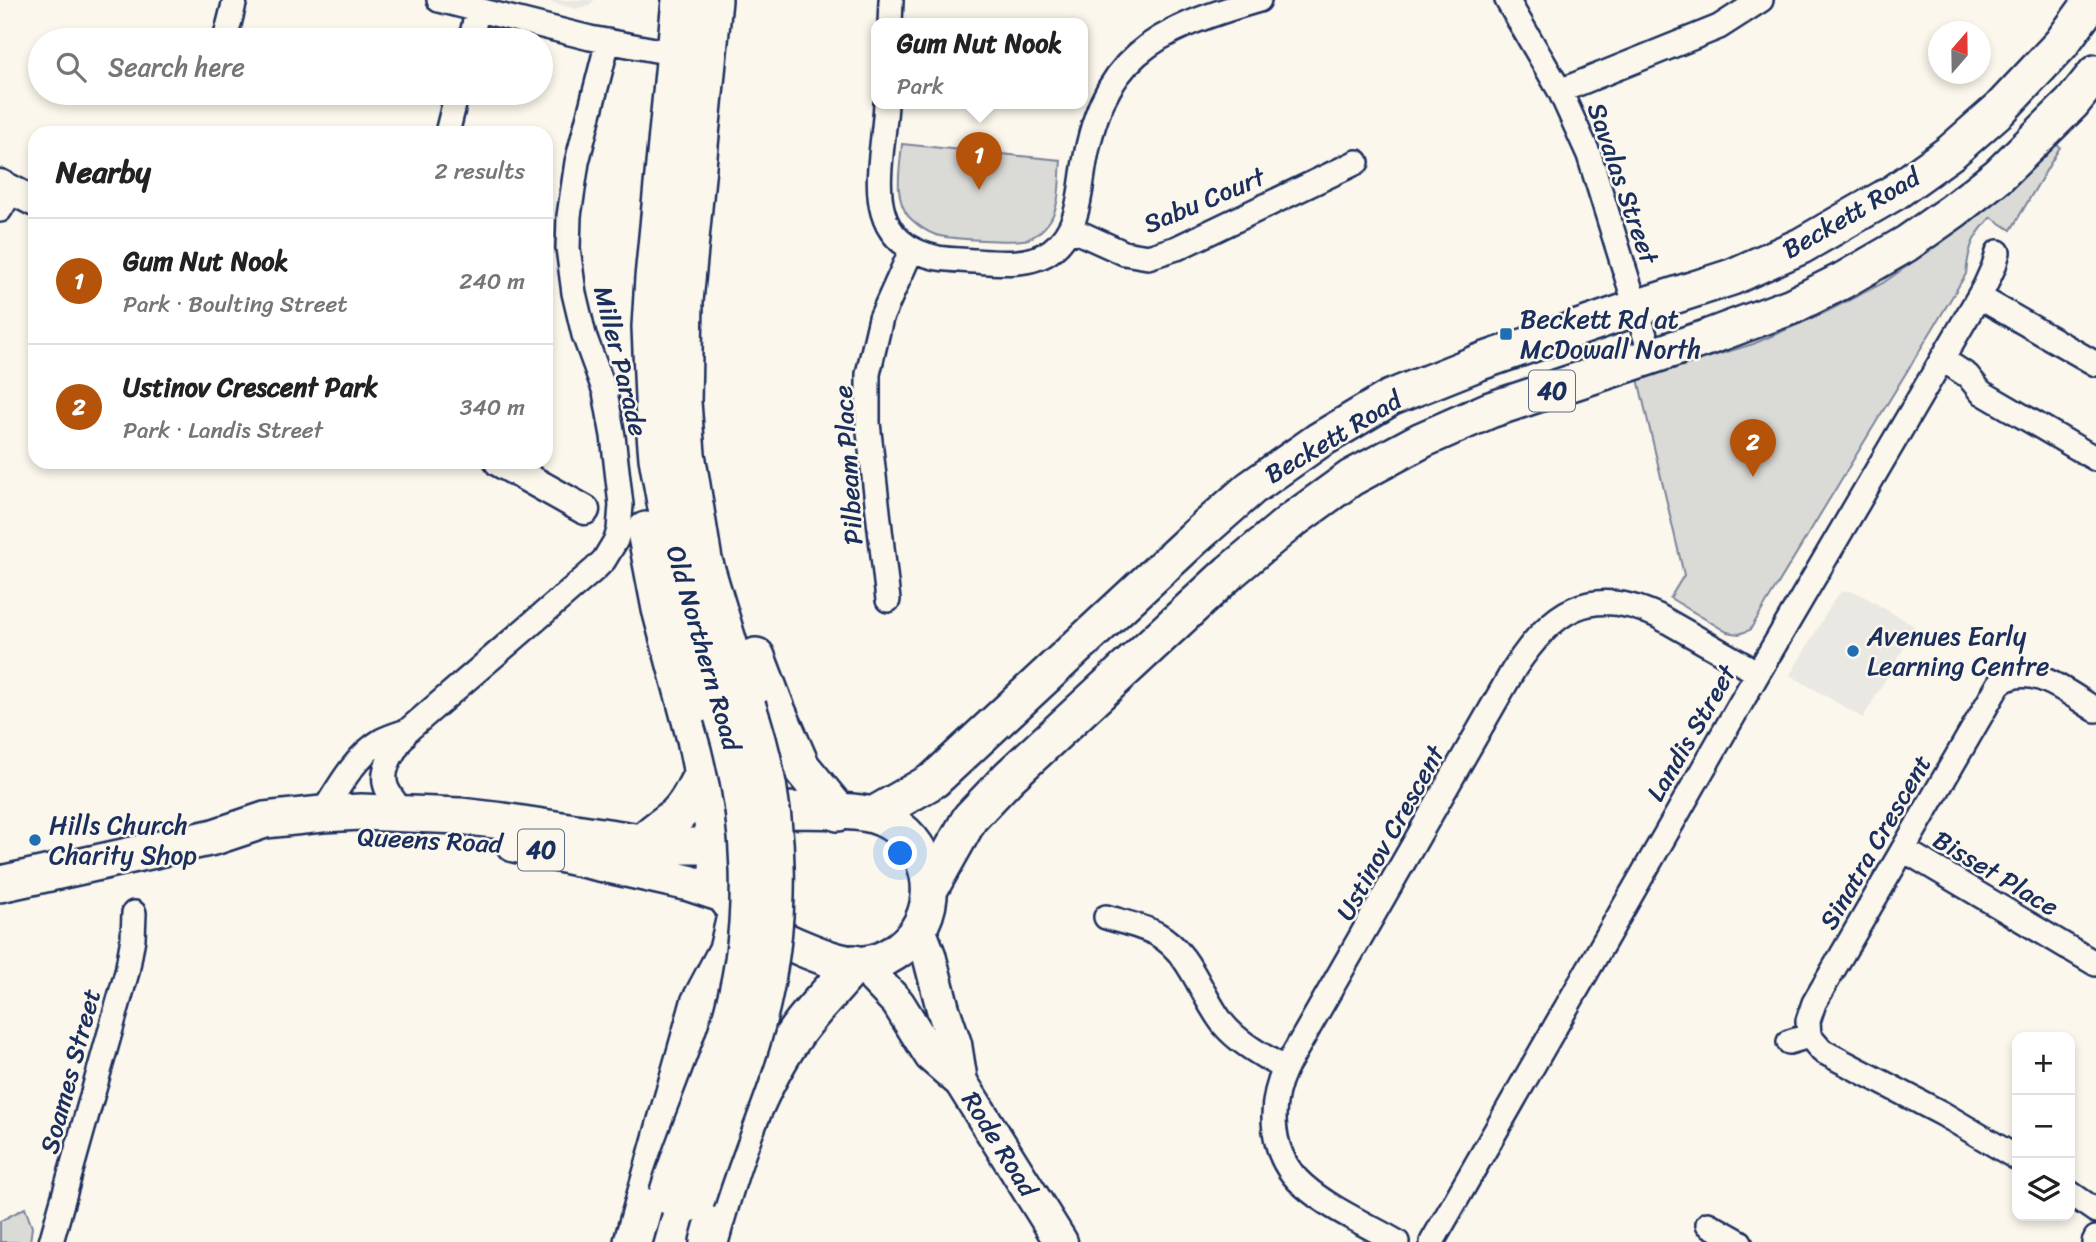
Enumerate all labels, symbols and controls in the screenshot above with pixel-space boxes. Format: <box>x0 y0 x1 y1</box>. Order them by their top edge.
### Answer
popup <box>871 18 1088 109</box>
text: Gum Nut Nook <box>897 20 1062 66</box>
north arrow <box>1928 21 1991 84</box>
search box <box>28 28 553 105</box>
text: Search here <box>108 44 245 90</box>
icon: search <box>52 48 90 86</box>
text: Park <box>897 66 944 107</box>
street label: Savalas Street <box>1574 96 1673 271</box>
pin: 1 <box>956 132 1002 190</box>
text: Nearby <box>56 145 151 199</box>
text: 2 results <box>434 151 525 192</box>
street label: Sabu Court <box>1136 153 1274 246</box>
street label: Beckett Road <box>1773 154 1931 271</box>
text: Gum Nut Nook <box>123 238 288 284</box>
text: 1 <box>74 261 84 302</box>
text: 240 m <box>459 261 525 302</box>
street label: Miller Parade <box>580 281 662 441</box>
text: Park · Boulting Street <box>123 284 347 325</box>
place label: Beckett Rd at McDowall North <box>1520 296 1701 372</box>
marker: Beckett Rd at McDowall North <box>1498 326 1514 342</box>
text: Ustinov Crescent Park <box>123 364 378 410</box>
road number: 40 <box>1529 370 1575 412</box>
street label: Beckett Road <box>1255 377 1413 496</box>
street label: Pilbeam Place <box>819 384 877 546</box>
text: 2 <box>72 387 86 428</box>
text: 340 m <box>460 387 525 428</box>
text: Park · Landis Street <box>123 410 323 451</box>
pin: 2 <box>1730 419 1776 477</box>
street label: Old Northern Road <box>653 540 756 758</box>
place label: Avenues Early Learning Centre <box>1866 613 2049 689</box>
marker: Avenues Early Learning Centre <box>1845 643 1861 659</box>
street label: Landis Street <box>1633 654 1750 810</box>
street label: Ustinov Crescent <box>1323 735 1458 929</box>
street label: Sinatra Crescent <box>1806 745 1944 939</box>
place label: Hills Church Charity Shop <box>49 802 197 878</box>
street label: Queens Road <box>356 813 506 867</box>
street label: Bisset Place <box>1924 817 2068 929</box>
road number: 40 <box>518 830 564 870</box>
marker: Hills Church Charity Shop <box>27 832 43 848</box>
your location <box>883 836 917 870</box>
street label: Soames Street <box>26 983 114 1159</box>
map controls <box>2012 1032 2075 1221</box>
button: + <box>2012 1032 2075 1095</box>
street label: Rode Road <box>949 1082 1052 1208</box>
button: − <box>2012 1095 2075 1158</box>
button: layers <box>2012 1158 2075 1221</box>

